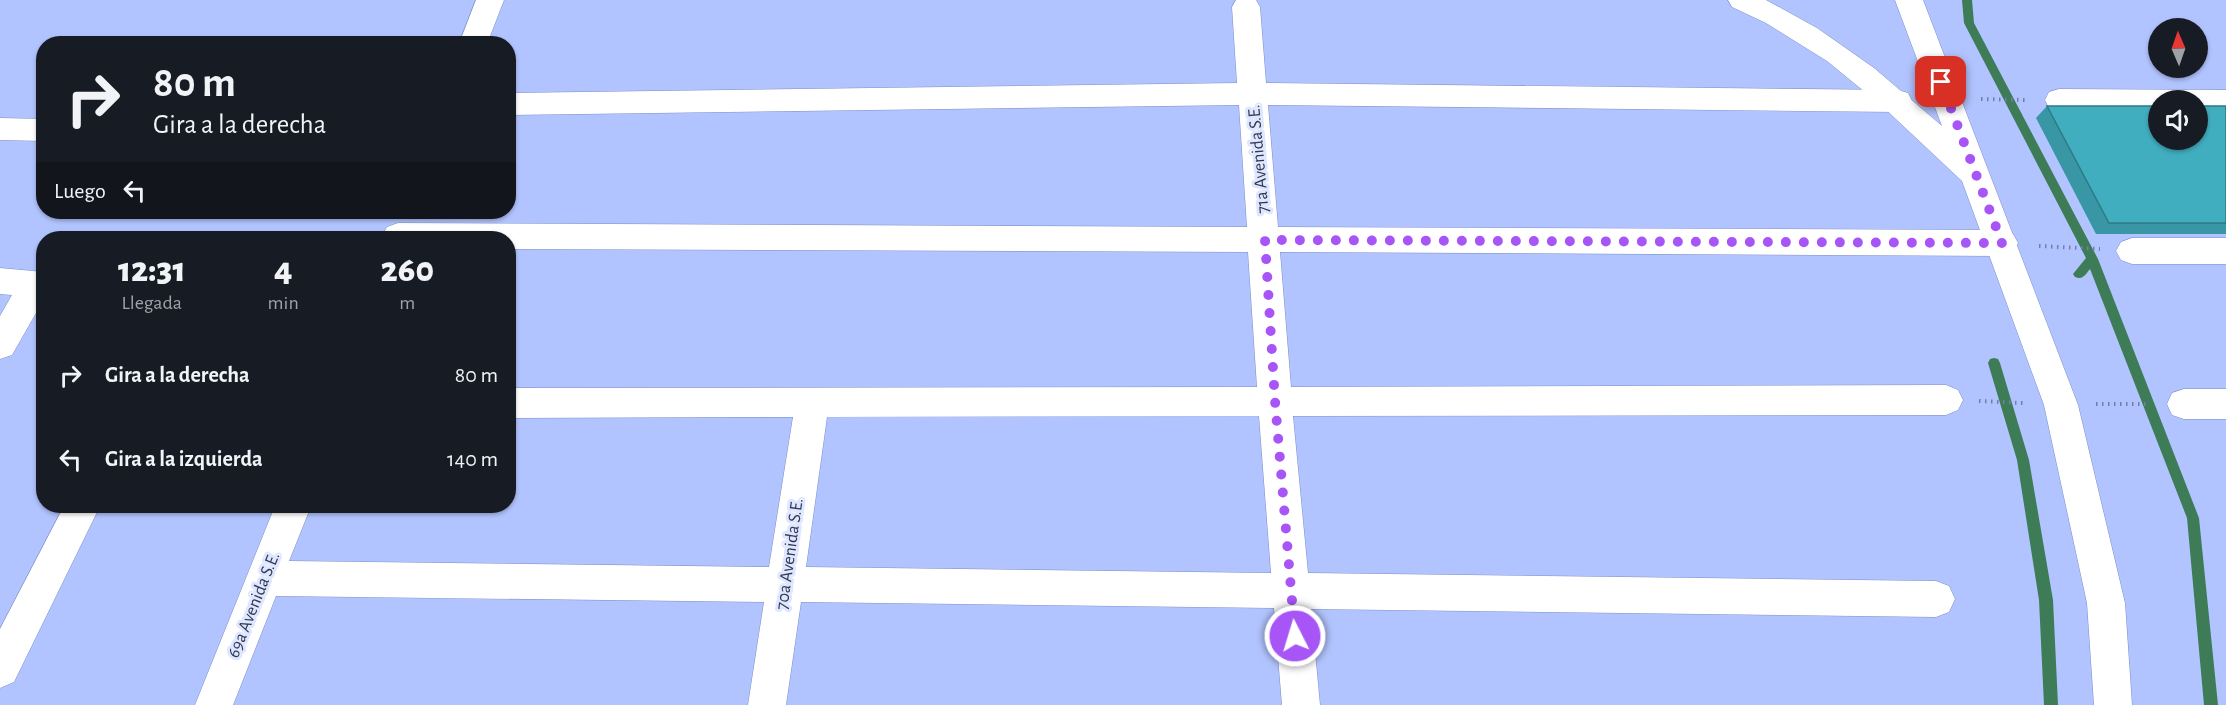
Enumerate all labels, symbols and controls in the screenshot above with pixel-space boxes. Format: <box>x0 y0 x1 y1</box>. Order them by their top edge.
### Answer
north arrow <box>2148 18 2208 78</box>
map controls <box>2148 18 2208 150</box>
pin <box>1915 56 1966 107</box>
icon: right <box>54 60 132 138</box>
text: 80 m <box>153 62 236 104</box>
icon: arrive <box>1924 65 1957 98</box>
button: sound <box>2148 90 2208 150</box>
street label: 71a Avenida S.E. <box>1245 104 1273 214</box>
text: Gira a la derecha <box>153 111 326 138</box>
icon: left <box>118 174 151 207</box>
text: Luego <box>54 180 106 202</box>
text: 12:31 <box>118 252 186 288</box>
text: 4 <box>274 252 292 288</box>
text: 260 <box>381 252 434 288</box>
text: Llegada <box>121 293 182 313</box>
text: min <box>268 293 299 313</box>
text: m <box>399 293 415 313</box>
icon: right <box>54 359 87 392</box>
text: Gira a la derecha <box>105 364 250 386</box>
text: 80 m <box>455 364 498 386</box>
icon: left <box>54 443 87 476</box>
text: Gira a la izquierda <box>105 448 263 470</box>
text: 140 m <box>447 448 498 470</box>
street label: 70a Avenida S.E. <box>773 497 807 611</box>
street label: 69a Avenida S.E. <box>225 549 283 661</box>
position arrow <box>1263 604 1327 668</box>

